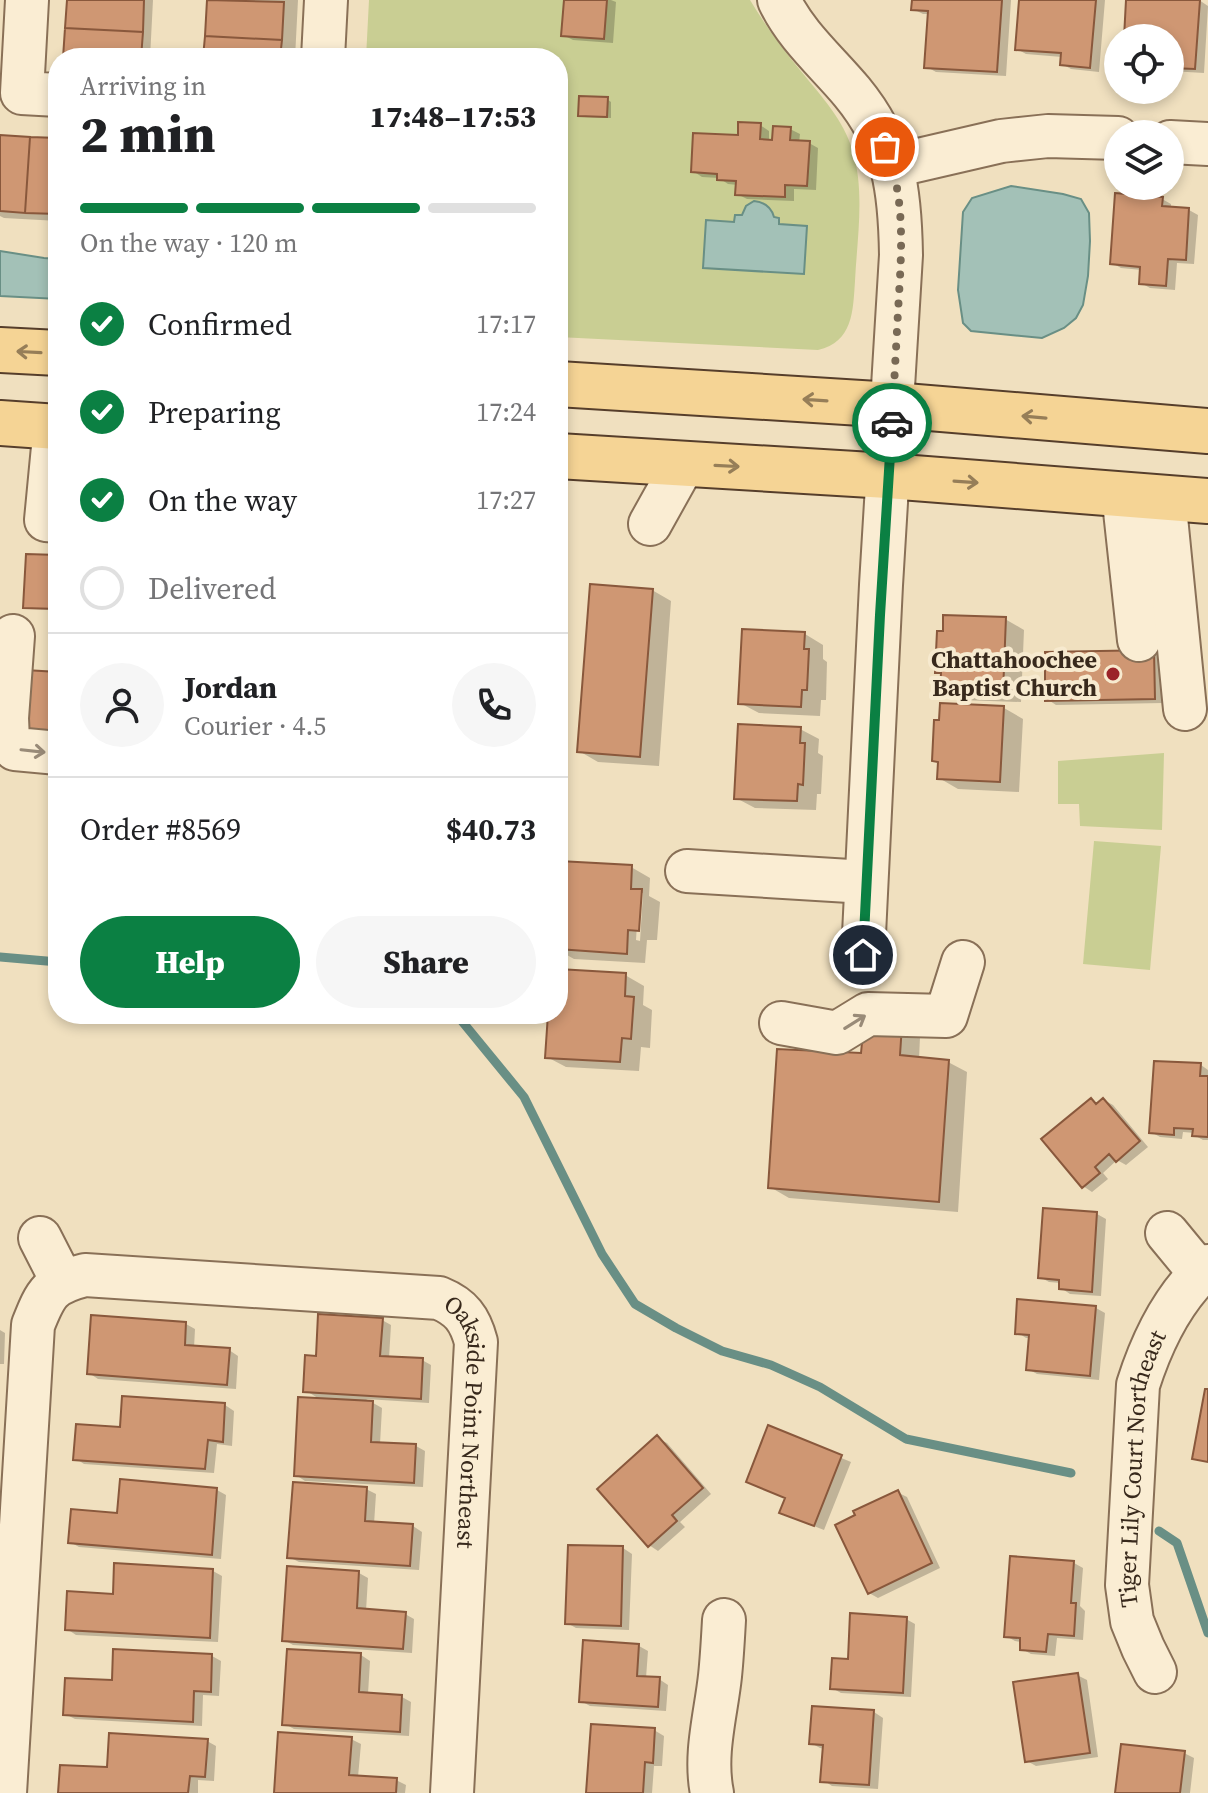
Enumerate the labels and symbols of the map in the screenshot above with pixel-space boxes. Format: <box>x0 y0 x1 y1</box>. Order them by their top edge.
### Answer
pin <box>851 113 919 181</box>
one-way arrow <box>16 344 43 359</box>
courier <box>852 383 932 463</box>
one-way arrow <box>802 392 829 407</box>
one-way arrow <box>1021 409 1048 424</box>
one-way arrow <box>713 459 740 474</box>
one-way arrow <box>952 475 979 490</box>
place label: Chattahoochee Baptist Church <box>931 643 1097 704</box>
marker: Chattahoochee Baptist Church <box>1104 665 1122 683</box>
one-way arrow <box>19 744 46 759</box>
pin <box>829 921 897 989</box>
one-way arrow <box>843 1013 866 1029</box>
street label: Oakside Point Northeast <box>438 1287 493 1550</box>
street label: Tiger Lily Court Northeast <box>1110 1324 1174 1610</box>

